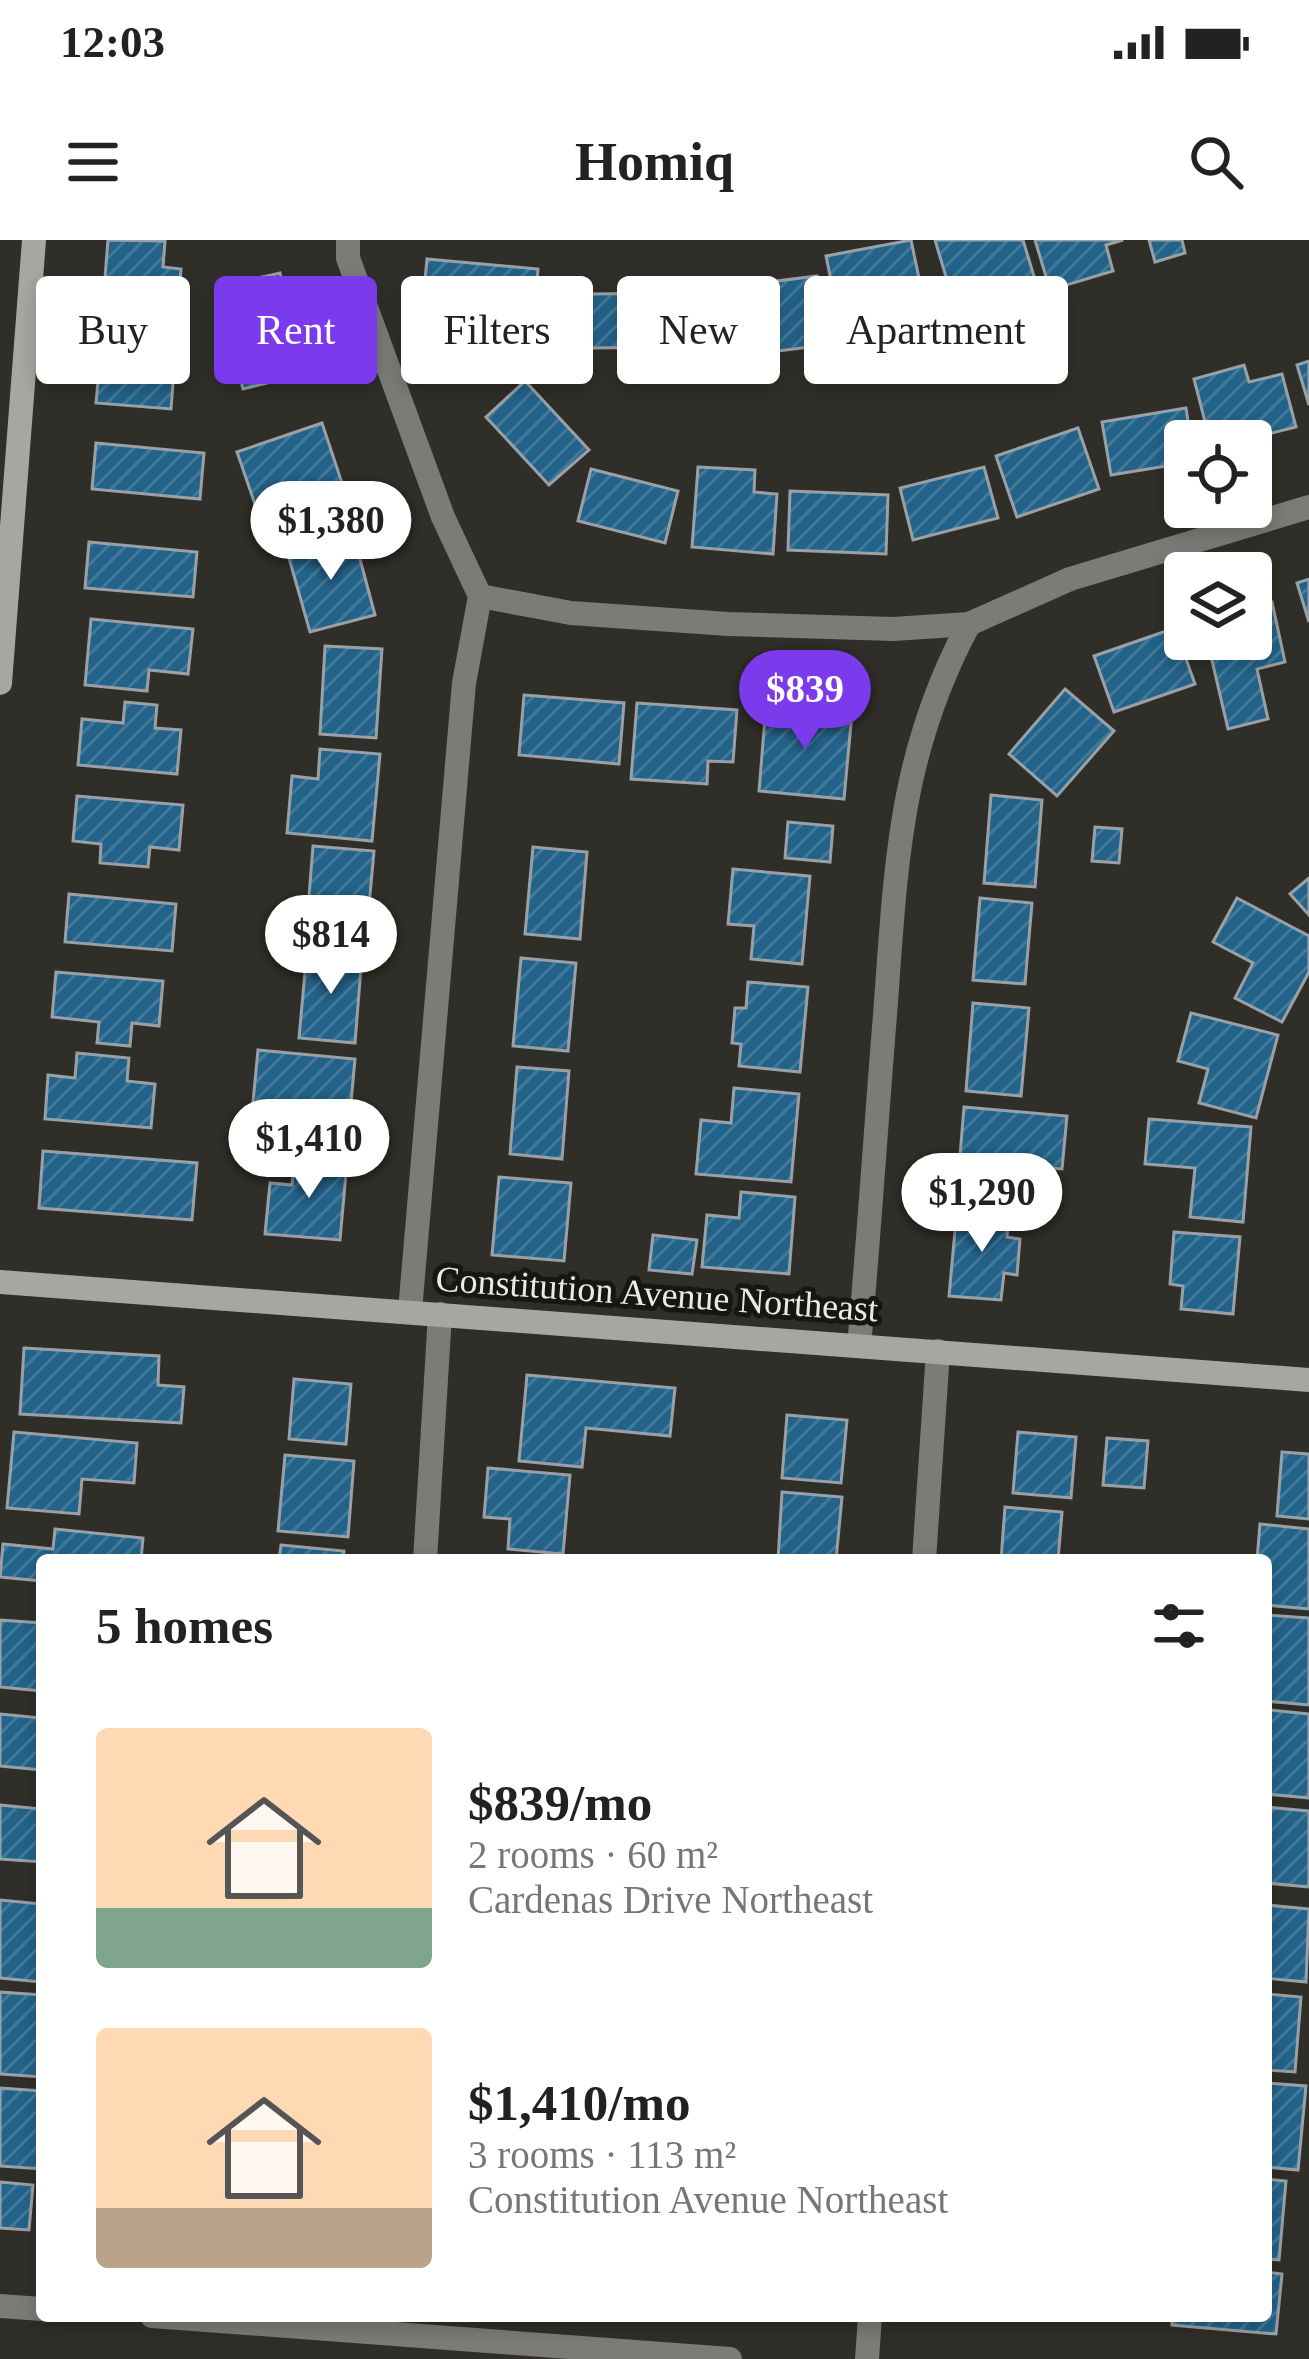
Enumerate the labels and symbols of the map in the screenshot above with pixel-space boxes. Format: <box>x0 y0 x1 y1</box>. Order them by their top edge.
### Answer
pin: $1,380 <box>233 481 429 583</box>
pin: $839 <box>734 650 876 752</box>
pin: $814 <box>260 895 402 997</box>
pin: $1,410 <box>211 1099 407 1201</box>
pin: $1,290 <box>884 1153 1080 1255</box>
street label: Constitution Avenue Northeast <box>434 1259 880 1329</box>

